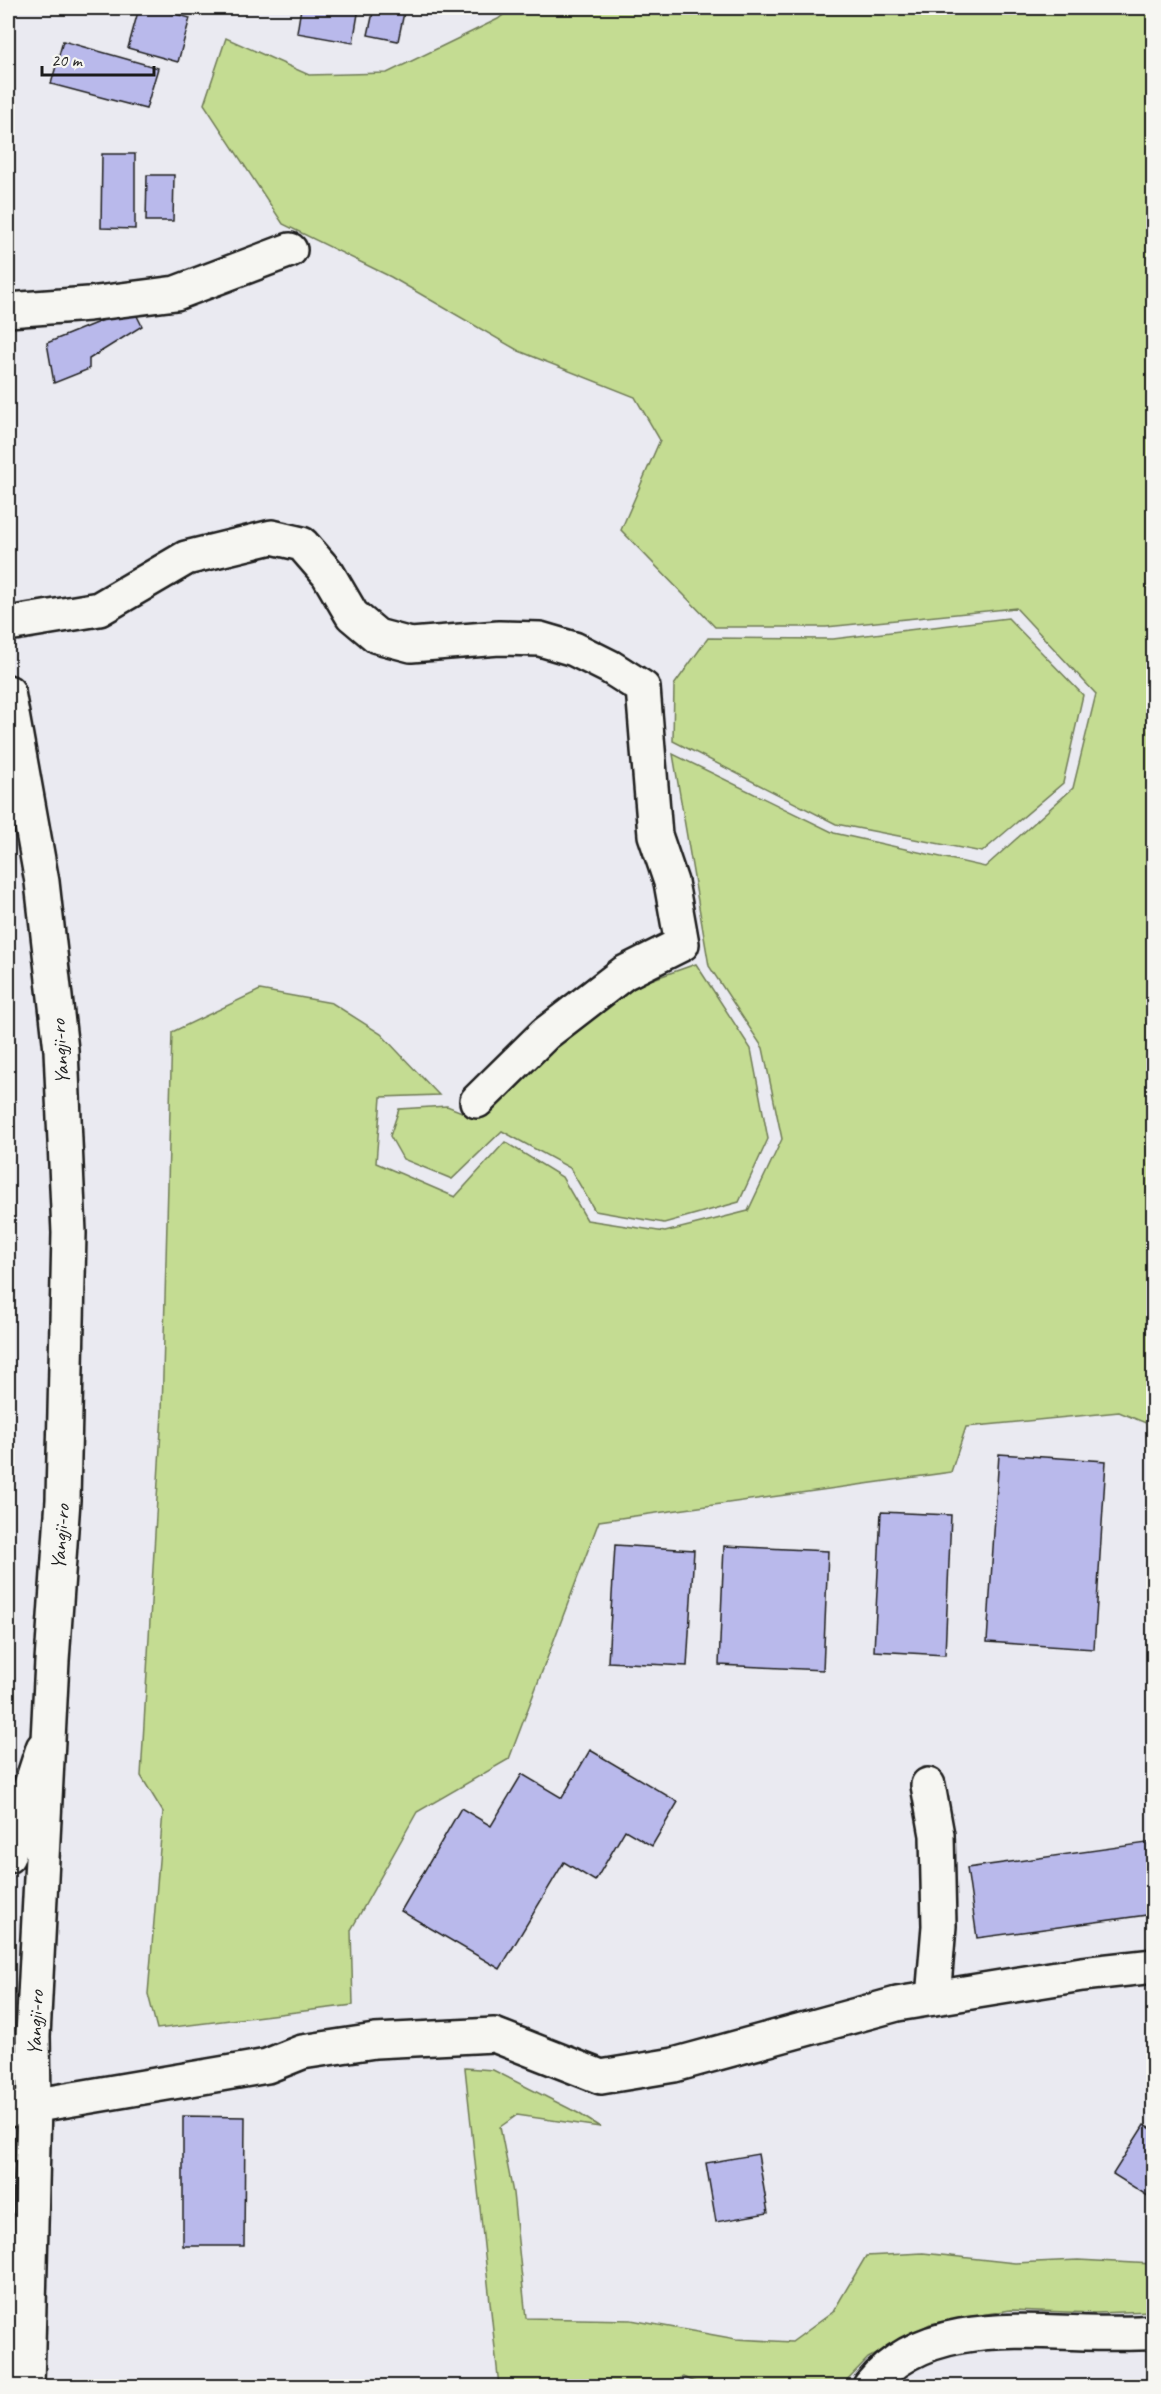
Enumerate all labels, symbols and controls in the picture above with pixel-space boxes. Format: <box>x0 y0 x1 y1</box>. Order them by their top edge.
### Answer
scale bar <box>42 39 154 77</box>
text: 20 m <box>51 49 84 71</box>
street label: Yangji-ro <box>45 1017 75 1085</box>
street label: Yangji-ro <box>45 1502 75 1570</box>
street label: Yangji-ro <box>21 1988 49 2056</box>

